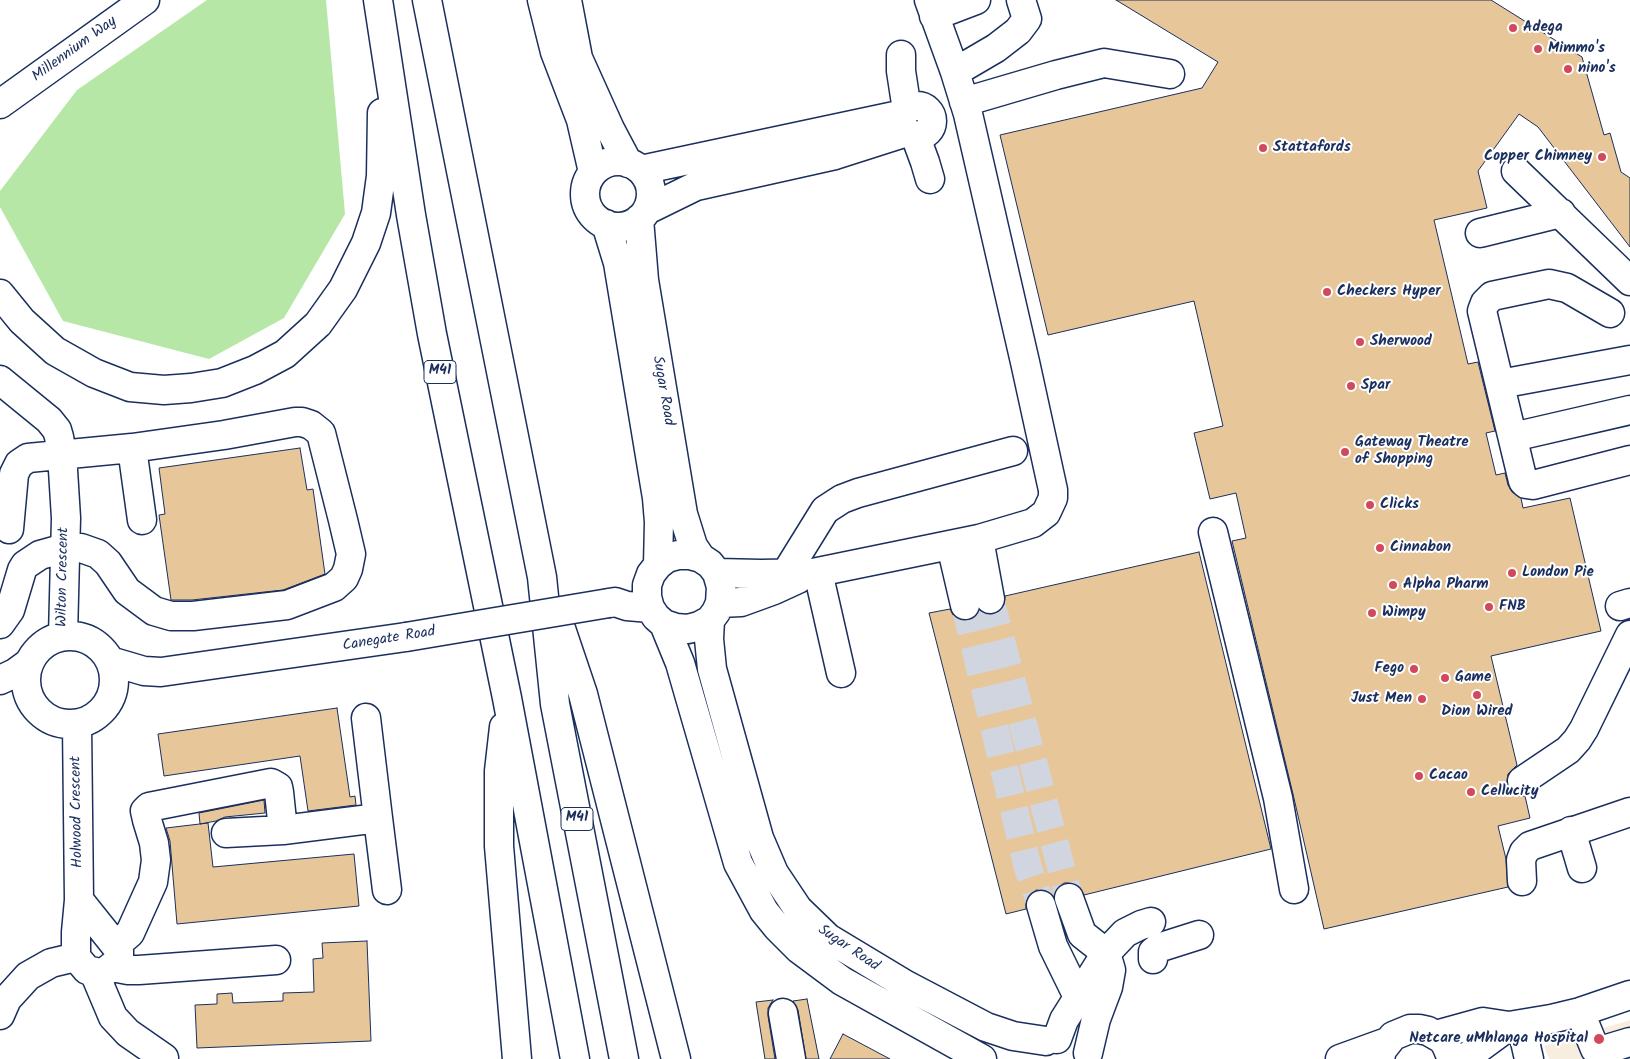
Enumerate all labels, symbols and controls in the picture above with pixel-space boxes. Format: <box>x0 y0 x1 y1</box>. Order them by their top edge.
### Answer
street label: Millennium Way <box>29 13 121 87</box>
place label: Adega <box>1523 19 1563 37</box>
marker: Adega <box>1507 22 1519 34</box>
place label: Mimmo's <box>1548 40 1605 58</box>
marker: Mimmo's <box>1532 43 1544 55</box>
place label: nino's <box>1578 60 1616 78</box>
marker: nino's <box>1562 63 1574 75</box>
place label: Stattafords <box>1273 139 1351 157</box>
marker: Stattafords <box>1257 142 1269 154</box>
place label: Copper Chimney <box>1484 148 1592 166</box>
marker: Copper Chimney <box>1596 151 1608 163</box>
place label: Checkers Hyper <box>1337 283 1441 301</box>
marker: Checkers Hyper <box>1321 286 1333 298</box>
place label: Sherwood <box>1370 333 1432 351</box>
marker: Sherwood <box>1354 336 1366 348</box>
street label: Sugar Road <box>647 355 677 427</box>
road number: M41 <box>424 361 456 384</box>
place label: Spar <box>1361 377 1390 395</box>
marker: Spar <box>1345 380 1357 392</box>
place label: Gateway Theatre of Shopping <box>1355 434 1469 469</box>
marker: Gateway Theatre of Shopping <box>1339 446 1351 458</box>
place label: Clicks <box>1380 496 1419 514</box>
marker: Clicks <box>1364 499 1376 511</box>
street label: Wilton Crescent <box>54 527 74 627</box>
place label: Cinnabon <box>1390 539 1451 557</box>
marker: Cinnabon <box>1374 542 1386 554</box>
place label: London Pie <box>1522 564 1594 582</box>
marker: London Pie <box>1506 567 1518 579</box>
place label: Alpha Pharm <box>1403 576 1488 594</box>
marker: Alpha Pharm <box>1387 579 1399 591</box>
place label: FNB <box>1499 598 1526 616</box>
marker: FNB <box>1483 601 1495 613</box>
place label: Wimpy <box>1382 604 1426 622</box>
marker: Wimpy <box>1366 607 1378 619</box>
street label: Canegate Road <box>341 624 437 656</box>
place label: Fego <box>1374 660 1404 678</box>
marker: Fego <box>1408 663 1420 675</box>
place label: Game <box>1455 669 1491 687</box>
marker: Game <box>1439 672 1451 684</box>
marker: Dion Wired <box>1471 689 1483 701</box>
place label: Just Men <box>1351 690 1412 708</box>
marker: Just Men <box>1416 693 1428 705</box>
place label: Dion Wired <box>1441 703 1513 721</box>
street label: Holwood Crescent <box>68 756 88 868</box>
place label: Cacao <box>1429 767 1468 785</box>
marker: Cacao <box>1413 770 1425 782</box>
place label: Cellucity <box>1481 783 1539 801</box>
marker: Cellucity <box>1465 786 1477 798</box>
road number: M41 <box>561 808 593 831</box>
street label: Sugar Road <box>814 922 882 976</box>
place label: Netcare uMhlanga Hospital <box>1409 1030 1588 1048</box>
marker: Netcare uMhlanga Hospital <box>1592 1032 1606 1046</box>

